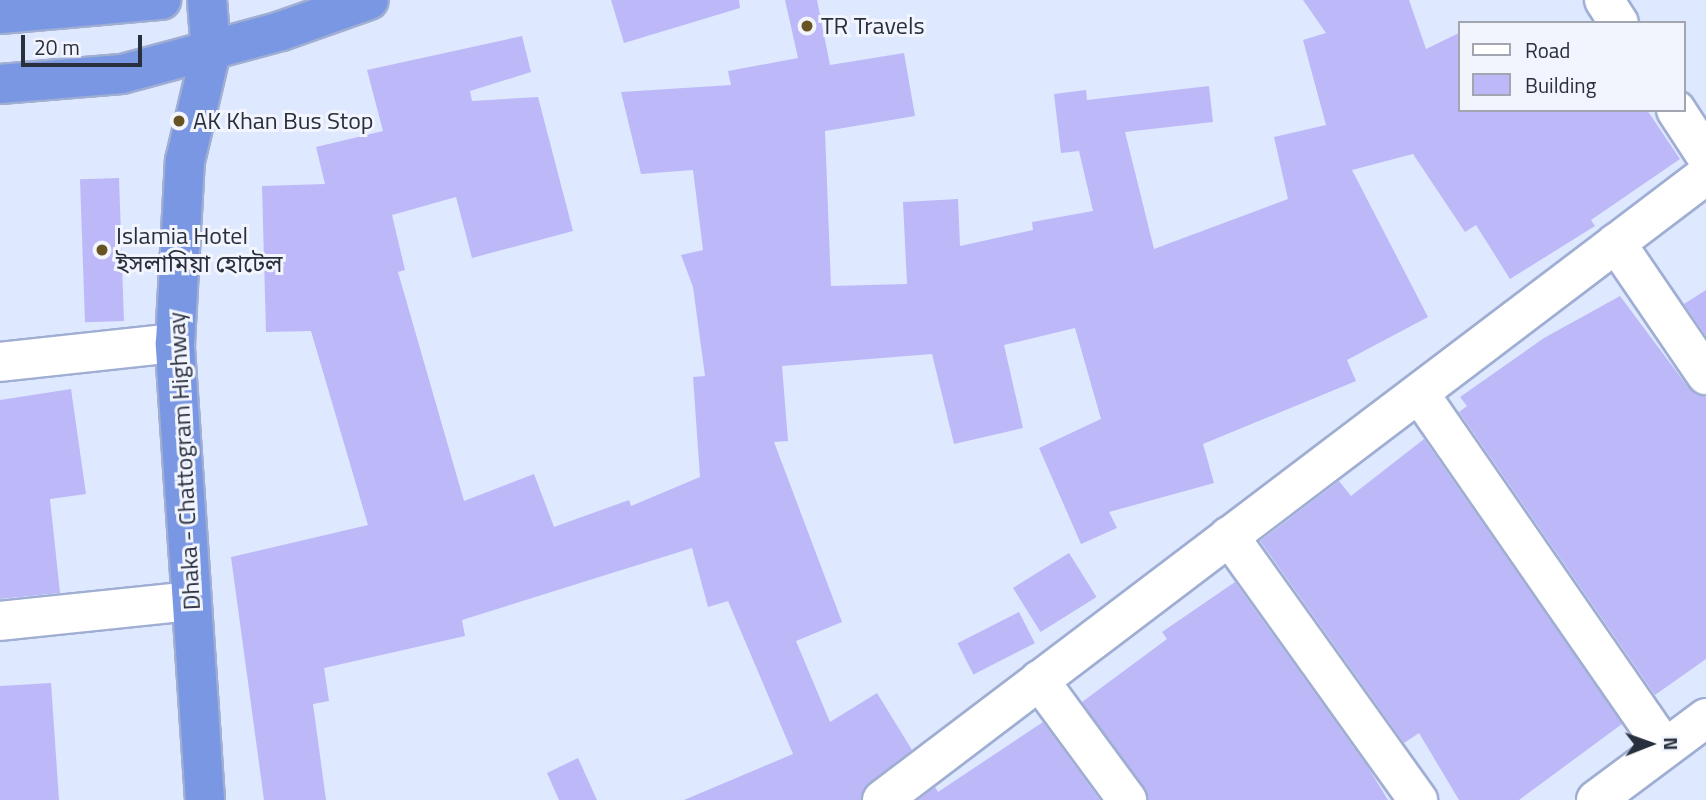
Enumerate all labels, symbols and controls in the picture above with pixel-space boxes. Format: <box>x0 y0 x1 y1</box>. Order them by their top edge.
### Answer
place label: TR Travels <box>821 12 925 40</box>
marker: TR Travels <box>799 18 815 34</box>
scale bar <box>24 21 145 65</box>
legend <box>1458 21 1685 112</box>
text: 20 m <box>34 31 80 63</box>
text: Road <box>1525 34 1570 66</box>
text: Building <box>1525 69 1596 101</box>
place label: AK Khan Bus Stop <box>193 107 373 135</box>
marker: AK Khan Bus Stop <box>171 113 187 129</box>
place label: Islamia Hotel ইসলামিয়া হোটেল <box>116 222 283 278</box>
marker: Islamia Hotel ইসলামিয়া হোটেল <box>94 242 110 258</box>
street label: Dhaka - Chattogram Highway <box>162 311 206 611</box>
north arrow <box>1615 709 1685 779</box>
text: N <box>1657 737 1686 750</box>

